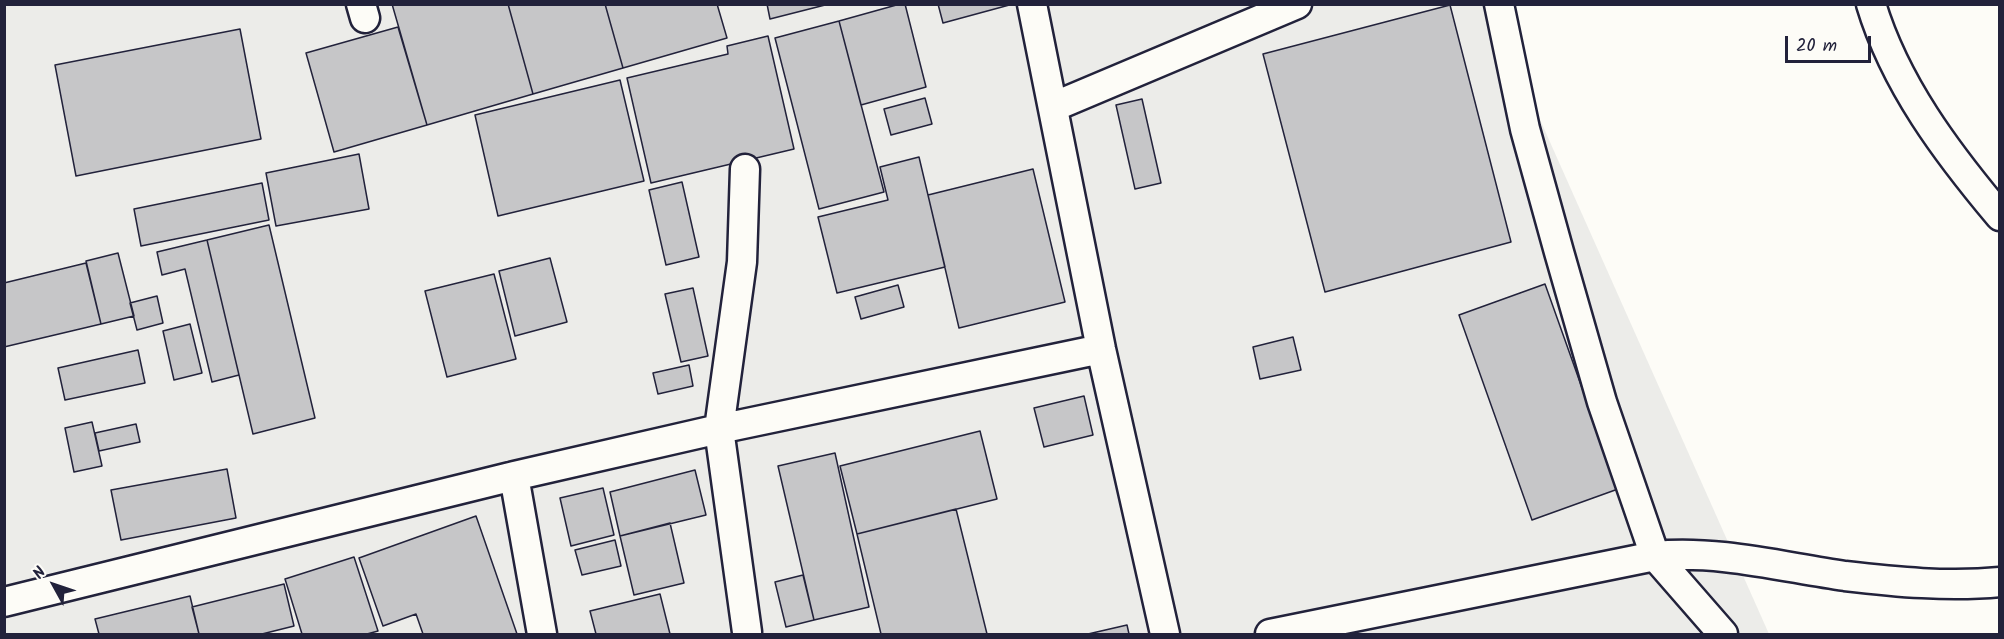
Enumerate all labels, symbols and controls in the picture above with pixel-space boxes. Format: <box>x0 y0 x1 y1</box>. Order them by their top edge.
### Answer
scale bar <box>1788 24 1874 62</box>
text: 20 m <box>1796 32 1837 61</box>
north arrow <box>24 555 84 615</box>
text: N <box>27 561 53 585</box>

